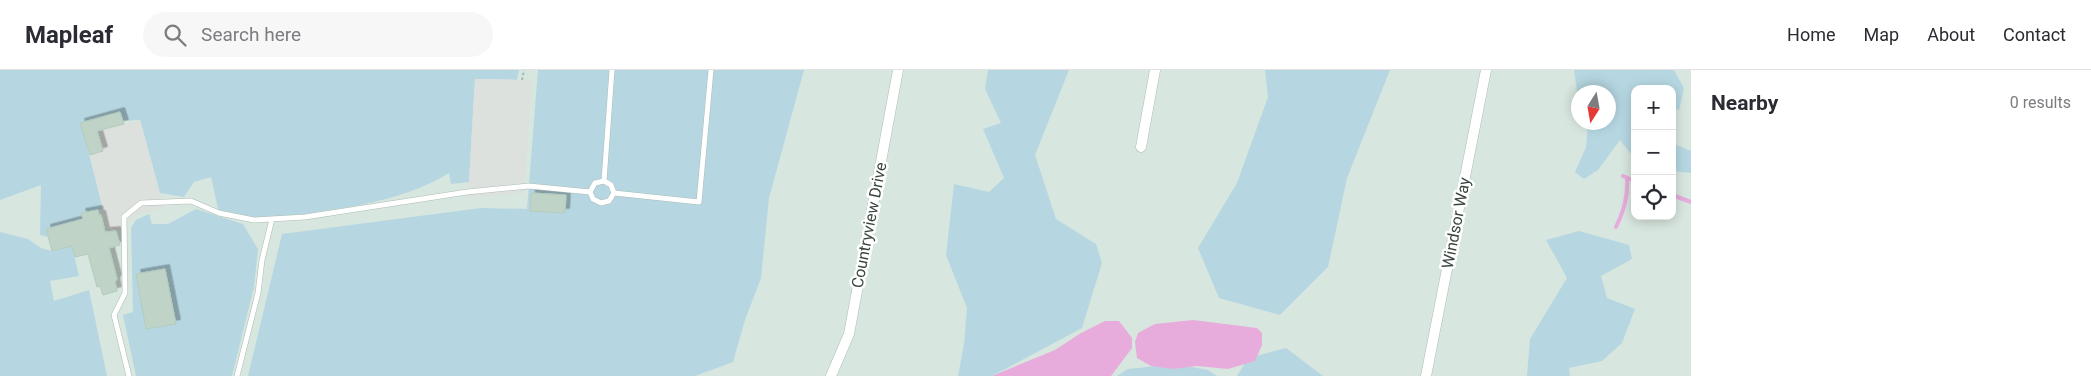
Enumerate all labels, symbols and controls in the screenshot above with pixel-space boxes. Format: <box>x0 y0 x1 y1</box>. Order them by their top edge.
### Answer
search box <box>143 12 493 57</box>
text: Mapleaf <box>25 21 113 49</box>
icon: search <box>161 21 189 49</box>
text: Search here <box>201 23 301 46</box>
text: Home <box>1787 24 1836 45</box>
text: Map <box>1864 24 1899 45</box>
text: About <box>1927 24 1975 45</box>
text: Contact <box>2003 24 2066 45</box>
north arrow <box>1571 85 1616 130</box>
map controls <box>1631 85 1676 220</box>
button: + <box>1631 85 1676 130</box>
text: Nearby <box>1711 91 1778 115</box>
text: 0 results <box>2010 93 2071 112</box>
button: − <box>1631 130 1676 175</box>
street label: Countryview Drive <box>847 161 891 289</box>
street label: Windsor Way <box>1438 175 1474 270</box>
button: locate <box>1631 175 1676 220</box>

